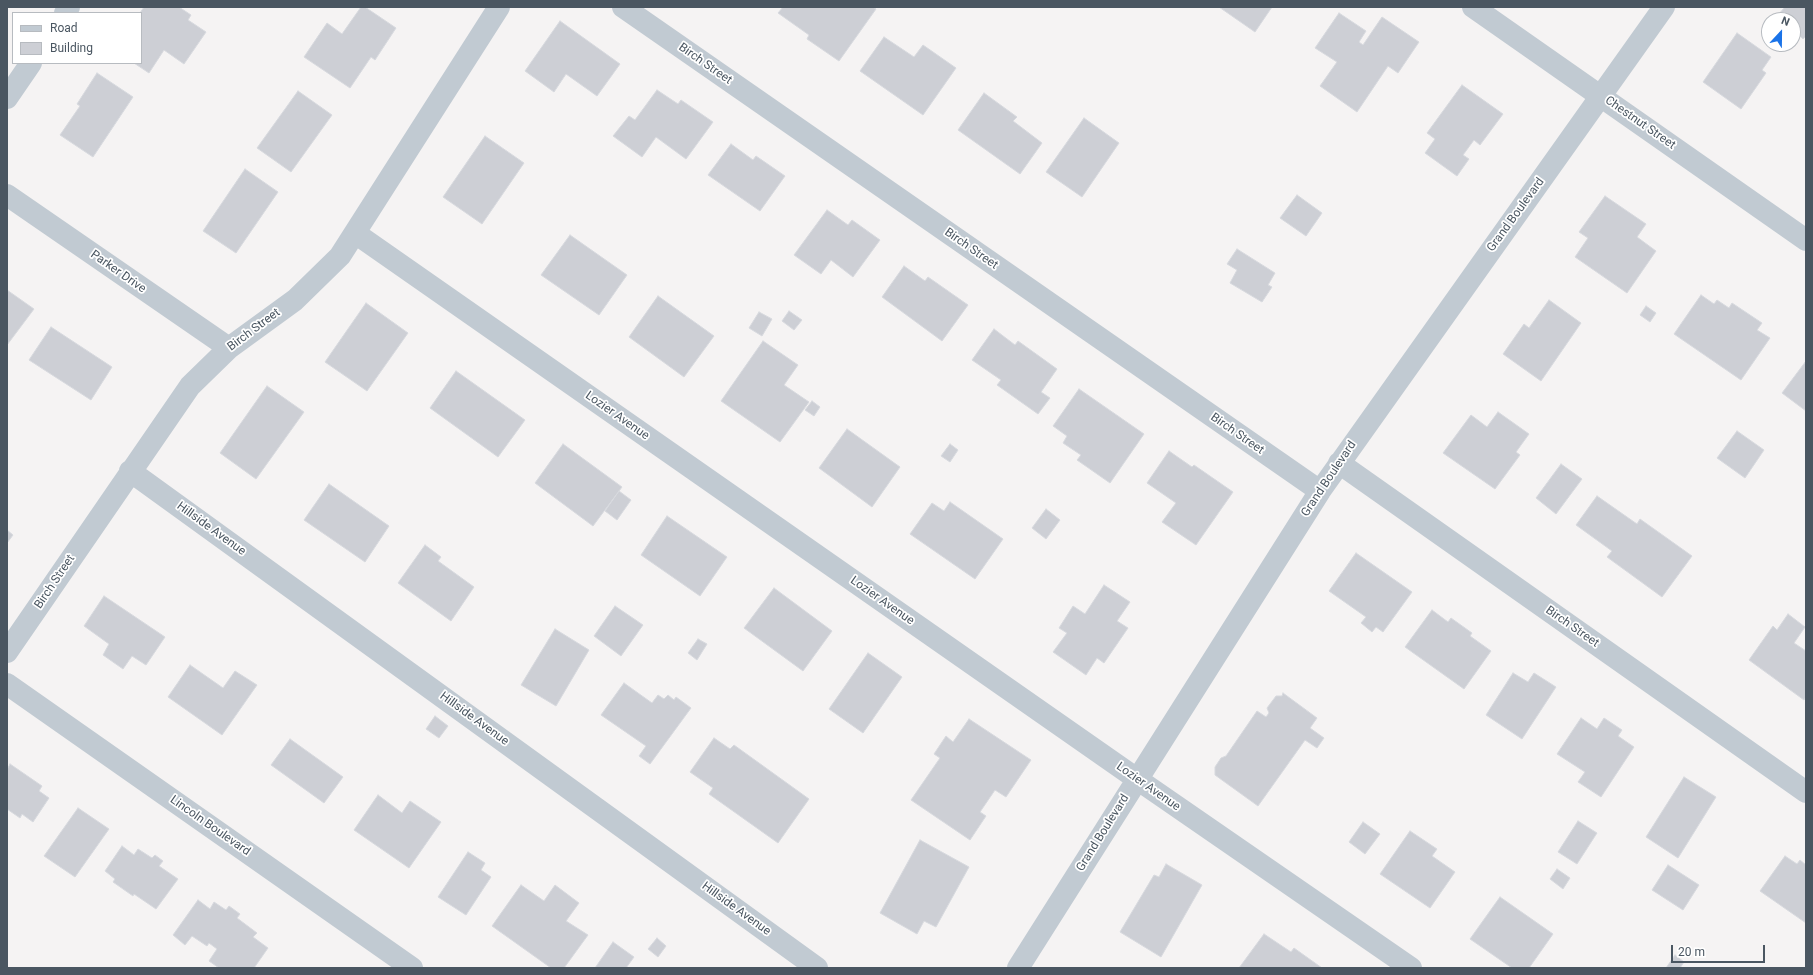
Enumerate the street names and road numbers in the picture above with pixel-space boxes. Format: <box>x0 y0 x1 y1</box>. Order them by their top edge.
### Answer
street label: Birch Street <box>676 40 734 88</box>
street label: Chestnut Street <box>1602 93 1678 153</box>
street label: Grand Boulevard <box>1484 175 1548 255</box>
street label: Birch Street <box>942 225 1000 273</box>
street label: Parker Drive <box>87 248 149 296</box>
street label: Birch Street <box>225 306 283 354</box>
street label: Lozier Avenue <box>582 389 652 443</box>
street label: Birch Street <box>1208 410 1266 458</box>
street label: Grand Boulevard <box>1298 438 1360 520</box>
street label: Hillside Avenue <box>174 499 248 559</box>
street label: Birch Street <box>32 552 78 612</box>
street label: Lozier Avenue <box>847 574 917 628</box>
street label: Birch Street <box>1543 603 1601 651</box>
street label: Hillside Avenue <box>437 689 511 749</box>
street label: Lozier Avenue <box>1113 760 1183 814</box>
street label: Grand Boulevard <box>1074 792 1132 874</box>
street label: Lincoln Boulevard <box>167 793 253 859</box>
street label: Hillside Avenue <box>699 879 773 939</box>

